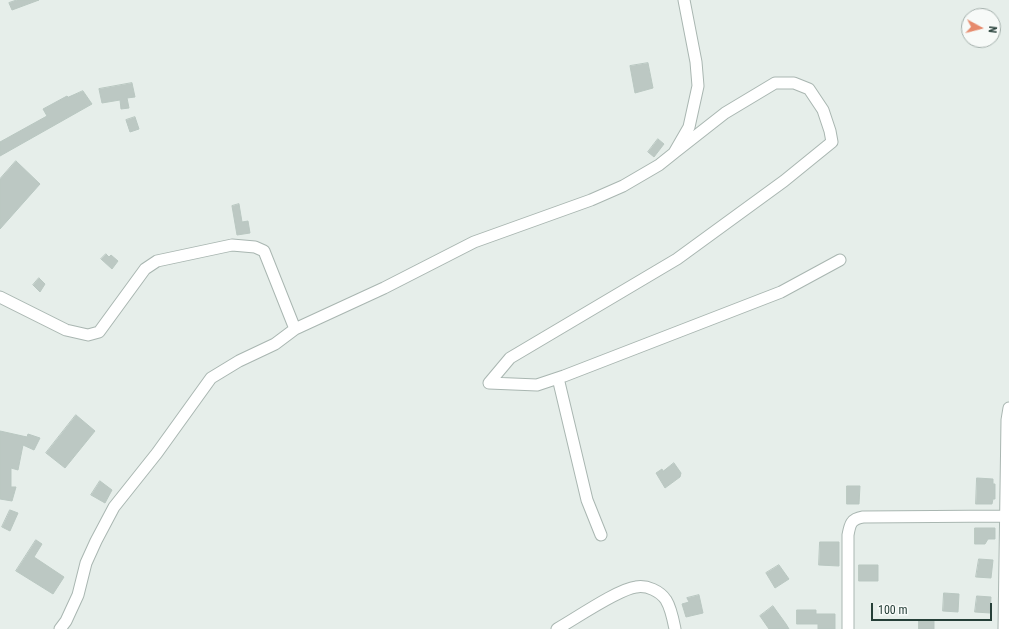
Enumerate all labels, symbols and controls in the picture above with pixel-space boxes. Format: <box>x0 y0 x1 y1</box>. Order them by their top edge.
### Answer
north arrow <box>961 8 1001 48</box>
text: N <box>986 25 999 34</box>
scale bar <box>873 595 994 621</box>
text: 100 m <box>878 603 908 617</box>

